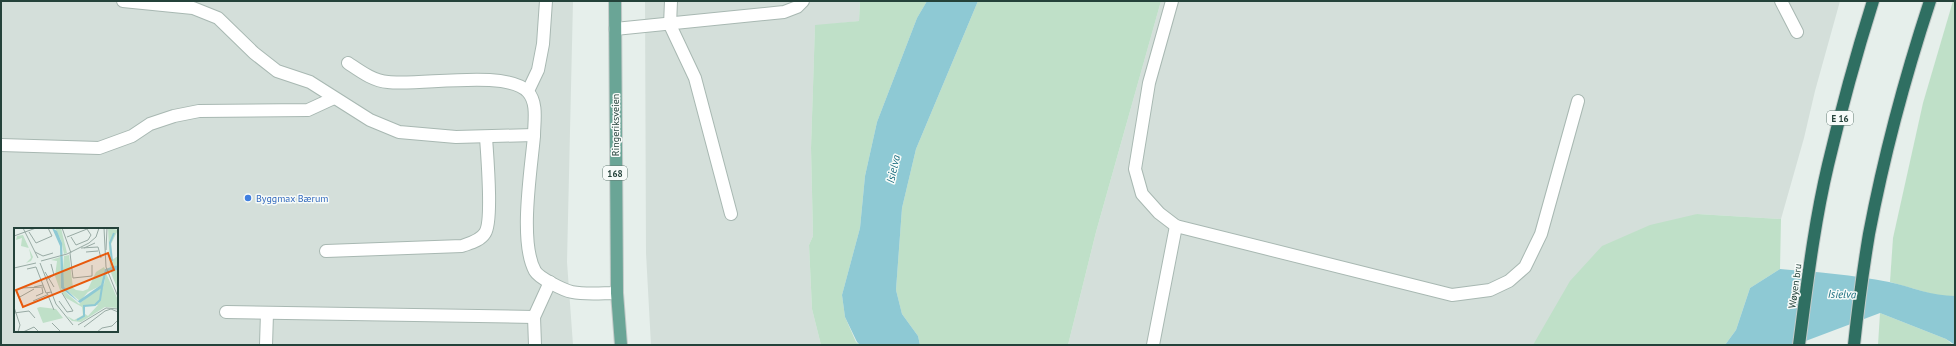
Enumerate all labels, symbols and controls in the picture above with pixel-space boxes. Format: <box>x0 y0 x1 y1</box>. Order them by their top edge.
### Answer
street label: Ringeriksveien <box>609 94 622 156</box>
road number: E 16 <box>1827 111 1853 125</box>
water label: Isielva <box>883 153 903 184</box>
road number: 168 <box>603 166 627 180</box>
place label: Byggmax Bærum <box>256 192 328 205</box>
marker: Byggmax Bærum <box>243 193 253 203</box>
inset map <box>14 228 118 332</box>
street label: Wøyen bru <box>1785 263 1805 309</box>
water label: Isielva <box>1828 287 1857 301</box>

